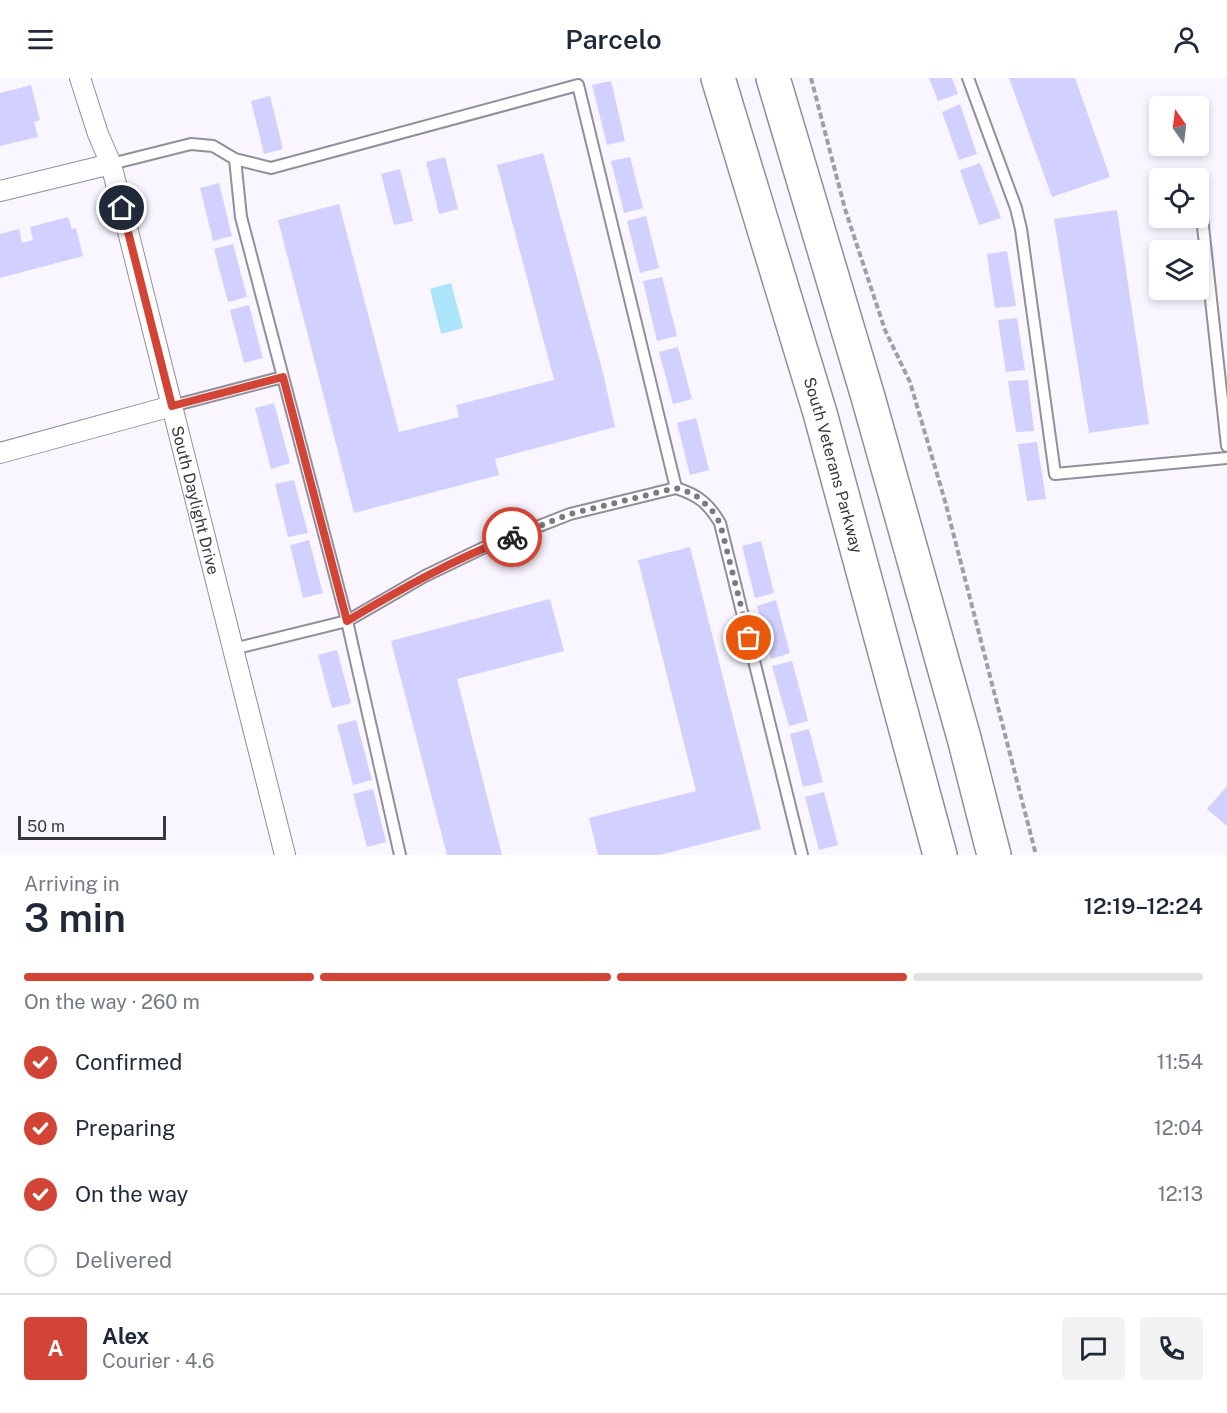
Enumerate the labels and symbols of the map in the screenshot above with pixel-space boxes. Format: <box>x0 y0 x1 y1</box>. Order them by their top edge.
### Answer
north arrow <box>1149 96 1209 156</box>
pin <box>96 182 147 233</box>
street label: South Veterans Parkway <box>800 375 867 556</box>
street label: South Daylight Drive <box>167 424 223 576</box>
courier <box>482 507 542 567</box>
pin <box>723 612 774 663</box>
scale bar <box>18 813 166 840</box>

